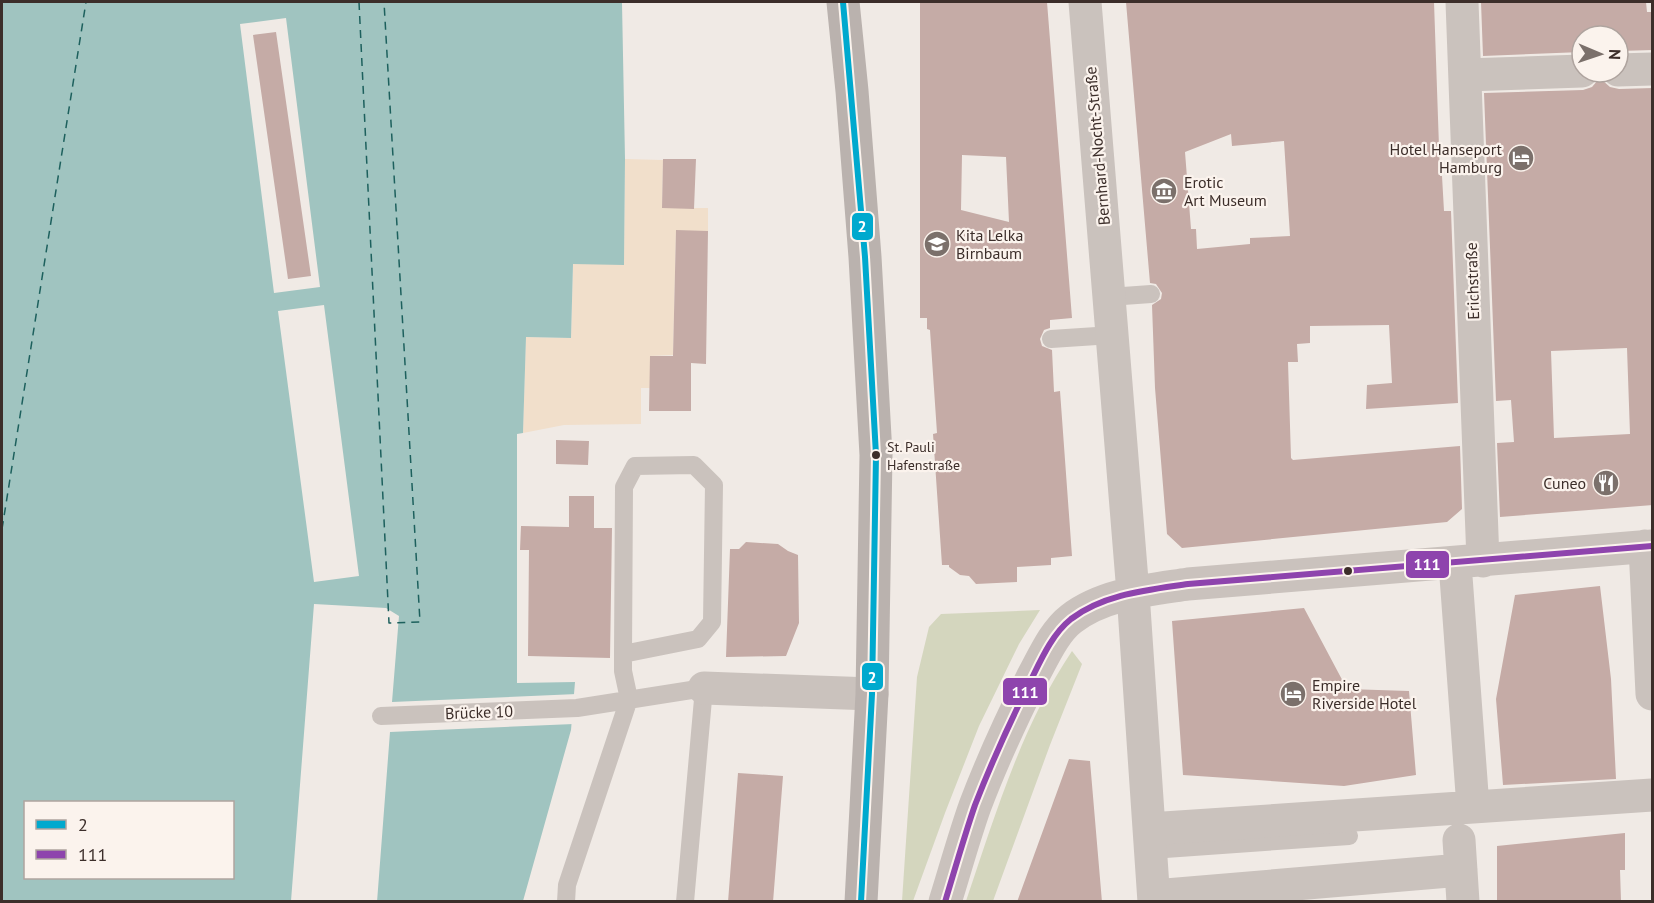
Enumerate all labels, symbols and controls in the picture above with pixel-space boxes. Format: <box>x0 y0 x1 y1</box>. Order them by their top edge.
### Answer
north arrow <box>1570 24 1630 84</box>
text: N <box>1605 49 1625 60</box>
street label: Bernhard-Nocht-Straße <box>1080 66 1114 226</box>
place label: Hotel Hanseport Hamburg <box>1389 139 1503 177</box>
hotel icon: Hotel Hanseport Hamburg <box>1506 143 1536 173</box>
place label: Erotic Art Museum <box>1184 172 1267 210</box>
museum icon: Erotic Art Museum <box>1149 176 1179 206</box>
line badge: 2 <box>851 212 874 241</box>
text: 2 <box>857 216 867 236</box>
place label: Kita Lelka Birnbaum <box>956 225 1023 263</box>
school or university icon: Kita Lelka Birnbaum <box>922 229 952 259</box>
street label: Erichstraße <box>1461 242 1483 320</box>
place label: St. Pauli Hafenstraße <box>887 438 960 474</box>
marker: St. Pauli Hafenstraße <box>870 449 882 461</box>
restaurant icon: Cuneo <box>1591 468 1621 498</box>
place label: Cuneo <box>1543 473 1586 493</box>
line badge: 111 <box>1405 550 1450 579</box>
text: 111 <box>1413 554 1441 574</box>
unlabelled marker <box>1342 565 1354 577</box>
line badge: 2 <box>861 662 884 691</box>
text: 2 <box>867 667 877 687</box>
place label: Empire Riverside Hotel <box>1312 675 1417 713</box>
line badge: 111 <box>1002 677 1048 706</box>
hotel icon: Empire Riverside Hotel <box>1278 679 1308 709</box>
text: 111 <box>1011 682 1039 702</box>
street label: Brücke 10 <box>445 701 514 723</box>
legend <box>24 801 234 879</box>
text: 2 <box>78 813 88 836</box>
text: 111 <box>78 843 107 866</box>

